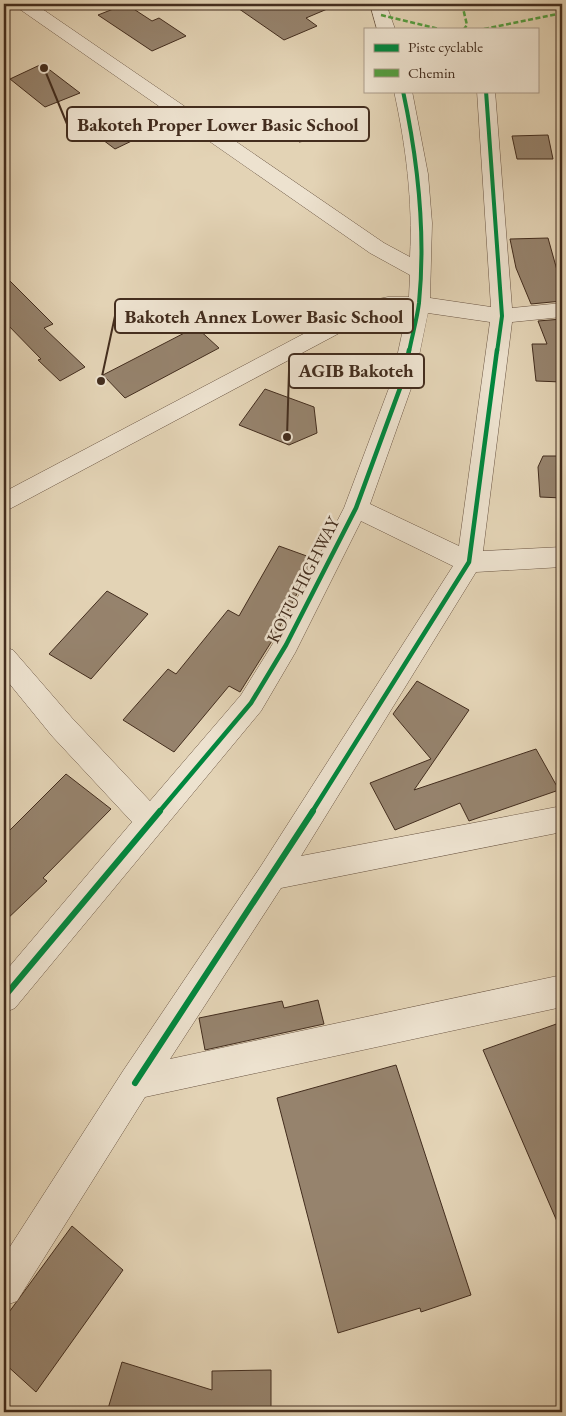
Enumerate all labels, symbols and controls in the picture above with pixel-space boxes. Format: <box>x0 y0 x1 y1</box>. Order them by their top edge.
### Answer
legend <box>364 28 538 92</box>
text: Piste cyclable <box>408 37 483 56</box>
text: Chemin <box>408 63 456 82</box>
callout: Bakoteh Proper Lower Basic School <box>67 107 369 141</box>
text: Bakoteh Proper Lower Basic School <box>77 112 359 137</box>
callout: Bakoteh Annex Lower Basic School <box>115 299 413 333</box>
text: Bakoteh Annex Lower Basic School <box>125 304 404 329</box>
callout: AGIB Bakoteh <box>289 354 424 388</box>
text: AGIB Bakoteh <box>297 358 414 383</box>
street label: KOTU HIGHWAY <box>261 511 345 647</box>

